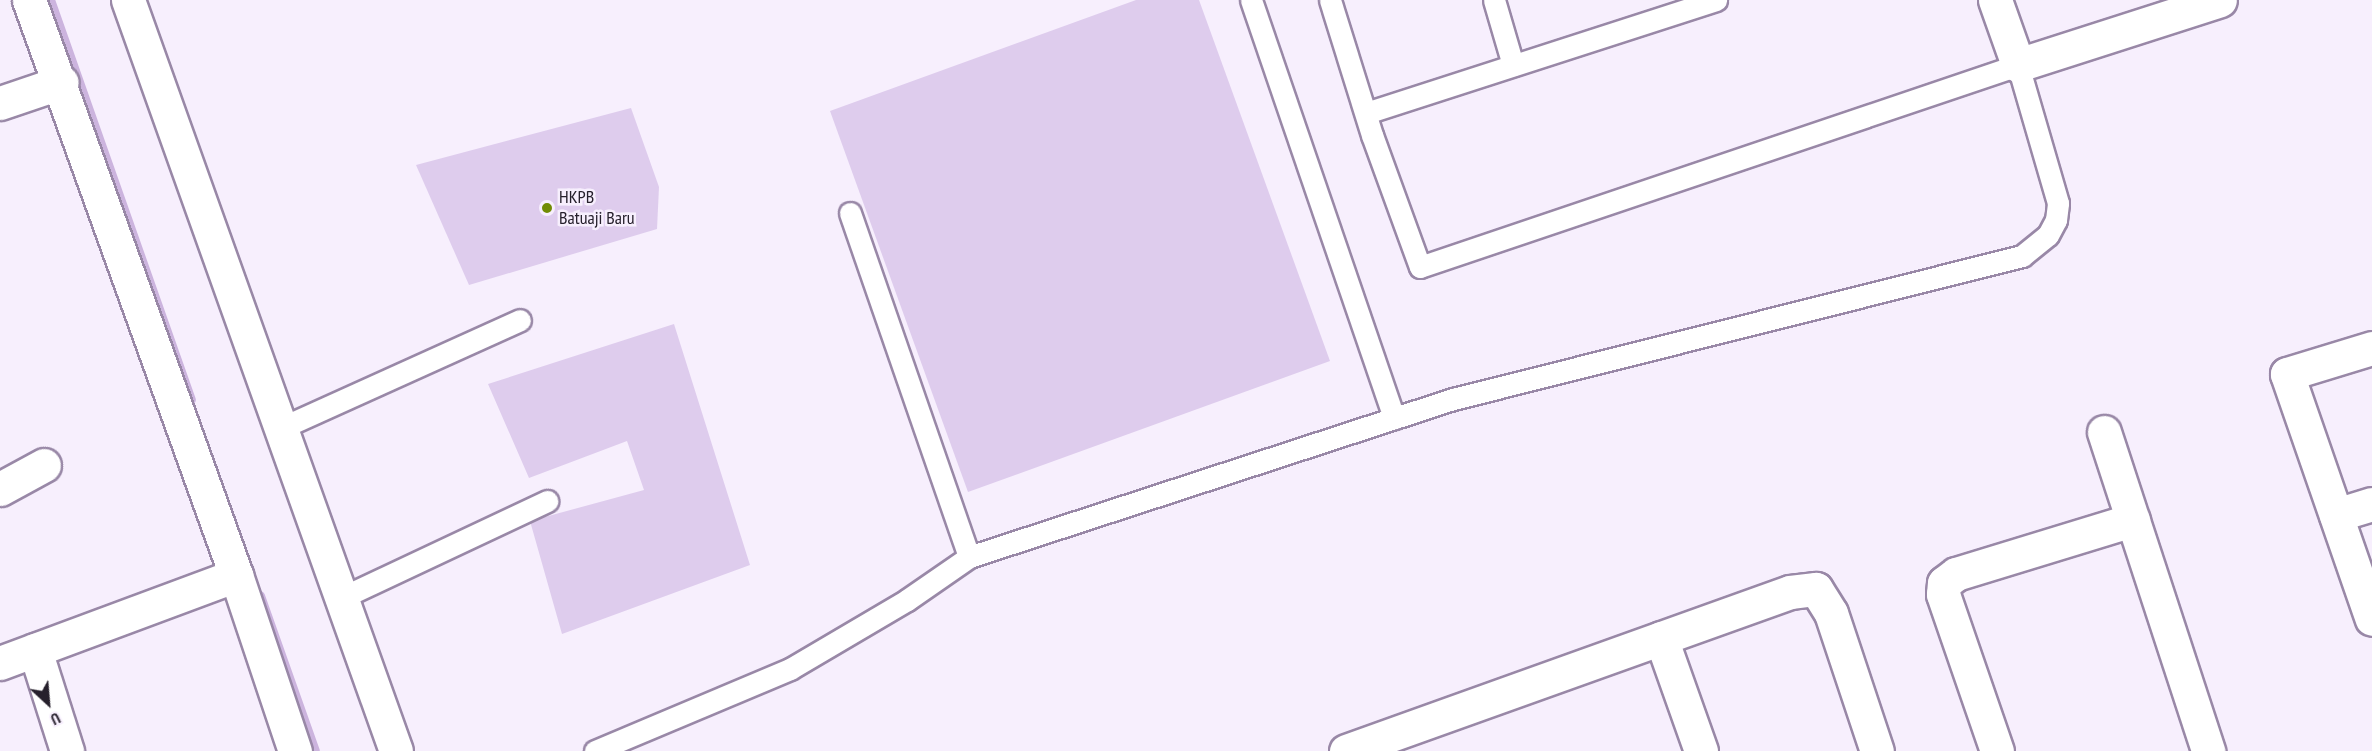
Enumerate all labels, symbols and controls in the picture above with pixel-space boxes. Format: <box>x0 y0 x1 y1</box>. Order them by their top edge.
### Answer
place label: HKPB Batuaji Baru <box>559 187 635 230</box>
marker: HKPB Batuaji Baru <box>540 201 554 215</box>
north arrow <box>18 673 78 733</box>
text: U <box>48 708 64 730</box>

